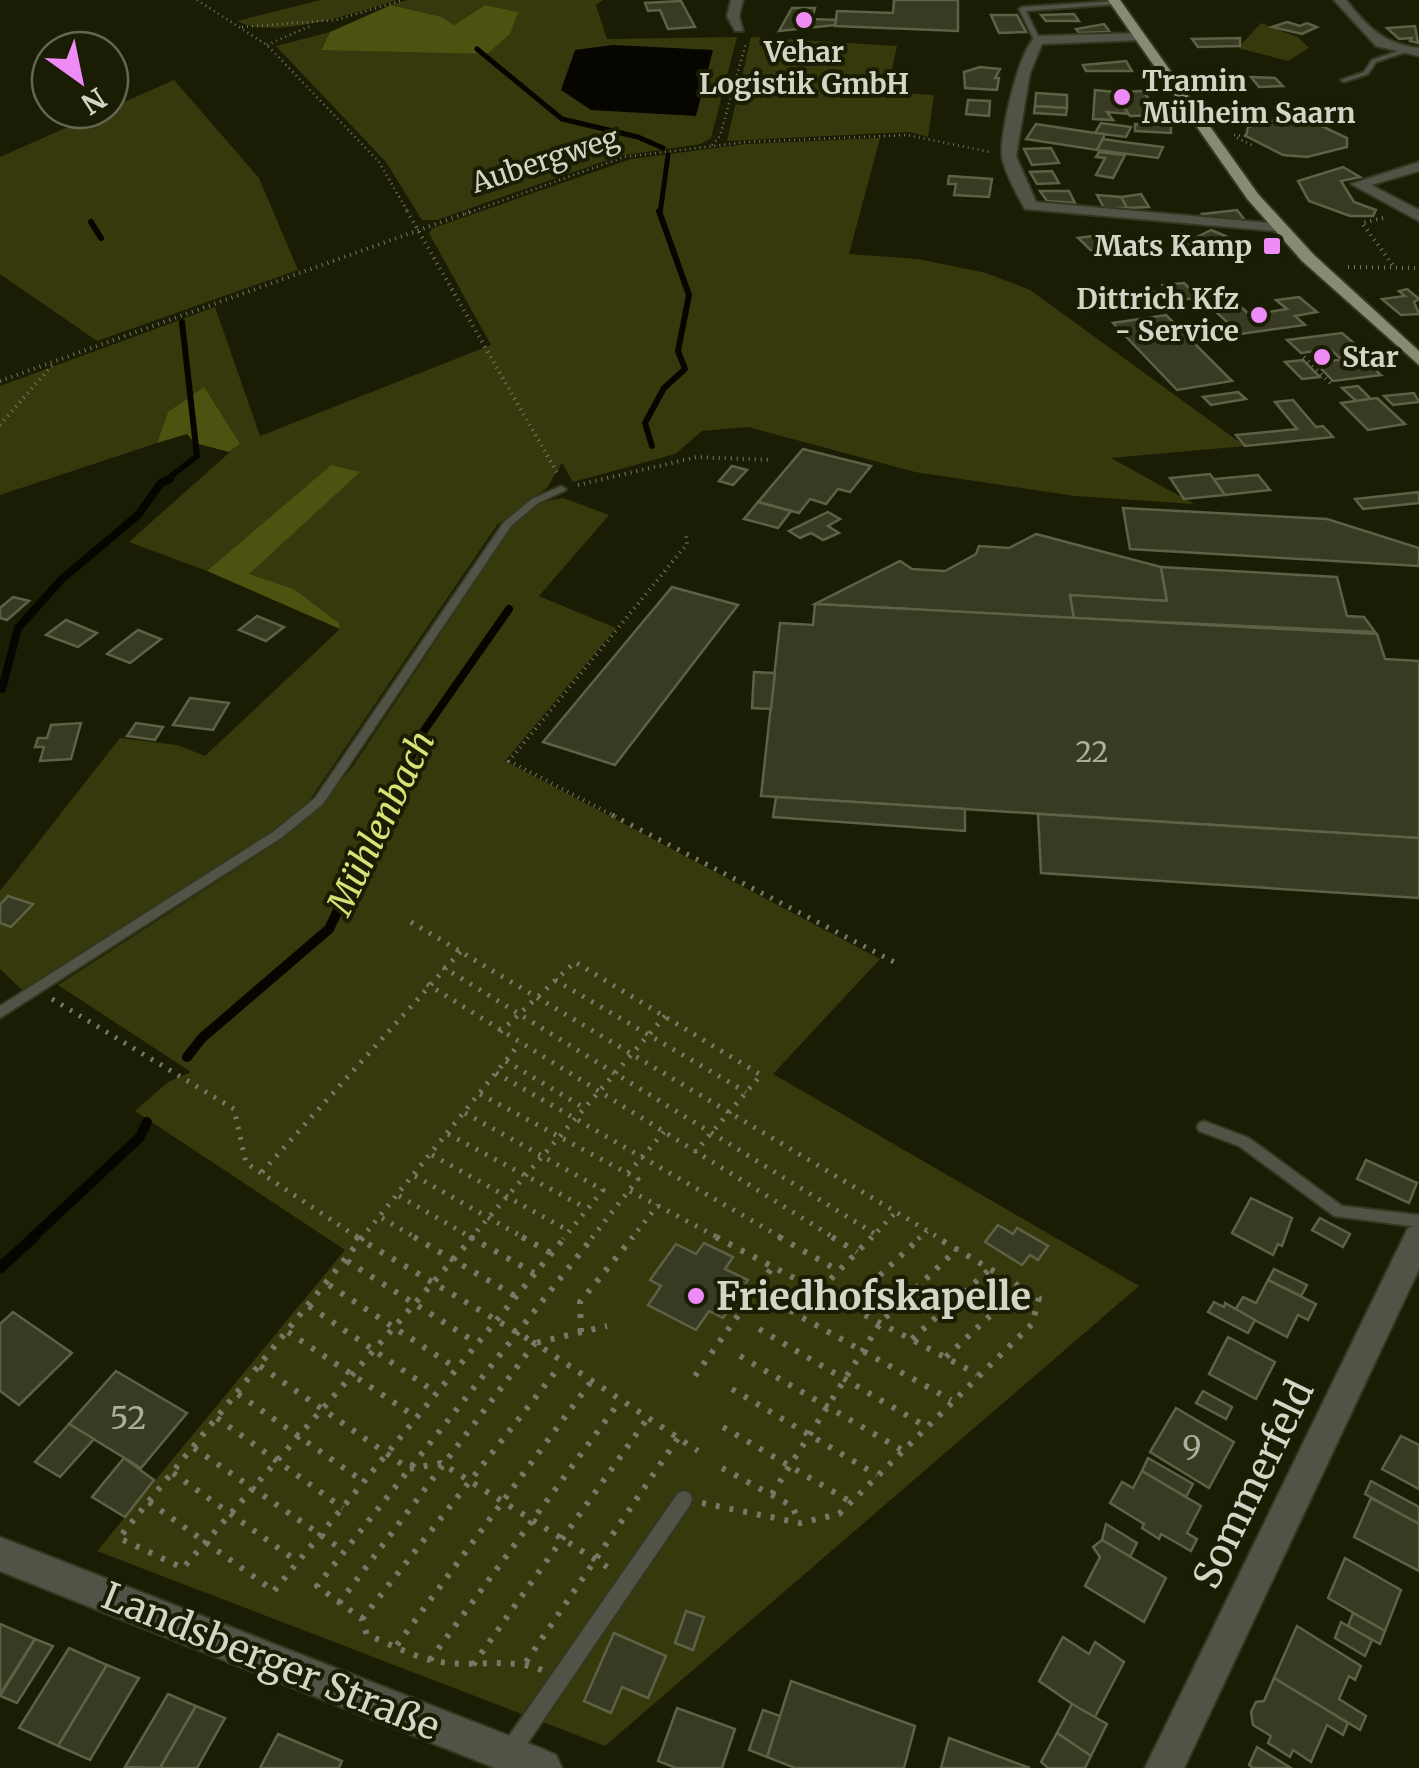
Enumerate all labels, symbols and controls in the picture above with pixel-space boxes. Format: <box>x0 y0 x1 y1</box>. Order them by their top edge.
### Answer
marker: Vehar Logistik GmbH <box>793 9 815 31</box>
north arrow <box>30 30 130 130</box>
place label: Vehar Logistik GmbH <box>699 34 909 102</box>
place label: Tramin Mülheim Saarn <box>1142 63 1355 131</box>
text: N <box>75 80 113 122</box>
marker: Tramin Mülheim Saarn <box>1111 86 1133 108</box>
street label: Aubergweg <box>466 119 623 201</box>
place label: Mats Kamp <box>1094 228 1252 264</box>
marker: Mats Kamp <box>1261 235 1283 257</box>
place label: Dittrich Kfz - Service <box>1076 281 1239 349</box>
marker: Dittrich Kfz - Service <box>1248 304 1270 326</box>
place label: Star <box>1342 339 1399 375</box>
marker: Star <box>1311 346 1333 368</box>
water label: Mühlenbach <box>317 724 444 924</box>
house number: 22 <box>1076 734 1108 770</box>
place label: Friedhofskapelle <box>716 1273 1031 1320</box>
marker: Friedhofskapelle <box>685 1285 707 1307</box>
street label: Sommerfeld <box>1182 1372 1324 1596</box>
house number: 52 <box>110 1398 146 1438</box>
house number: 9 <box>1182 1427 1202 1467</box>
street label: Landsberger Straße <box>95 1572 447 1751</box>

